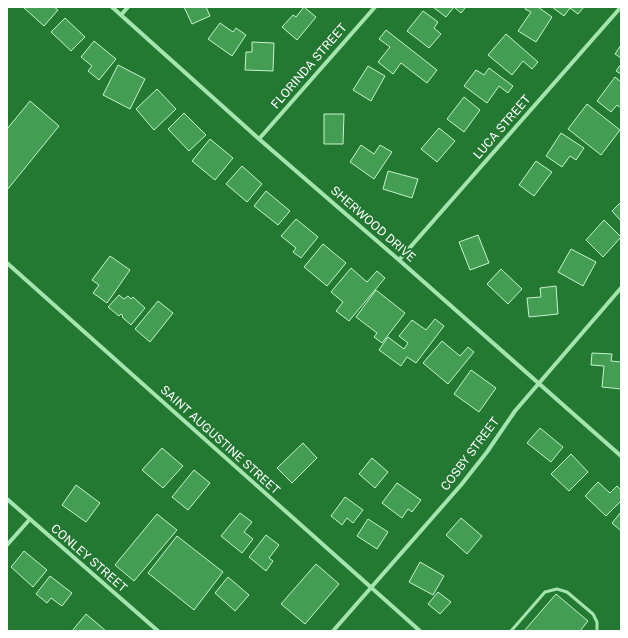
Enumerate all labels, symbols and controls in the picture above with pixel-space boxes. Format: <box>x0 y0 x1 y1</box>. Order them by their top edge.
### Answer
street label: FLORINDA STREET <box>268 21 350 111</box>
street label: LUCA STREET <box>470 92 534 162</box>
street label: SHERWOOD DRIVE <box>328 183 418 265</box>
street label: SAINT AUGUSTINE STREET <box>157 383 283 497</box>
street label: COSBY STREET <box>438 415 502 493</box>
street label: CONLEY STREET <box>48 521 130 595</box>

